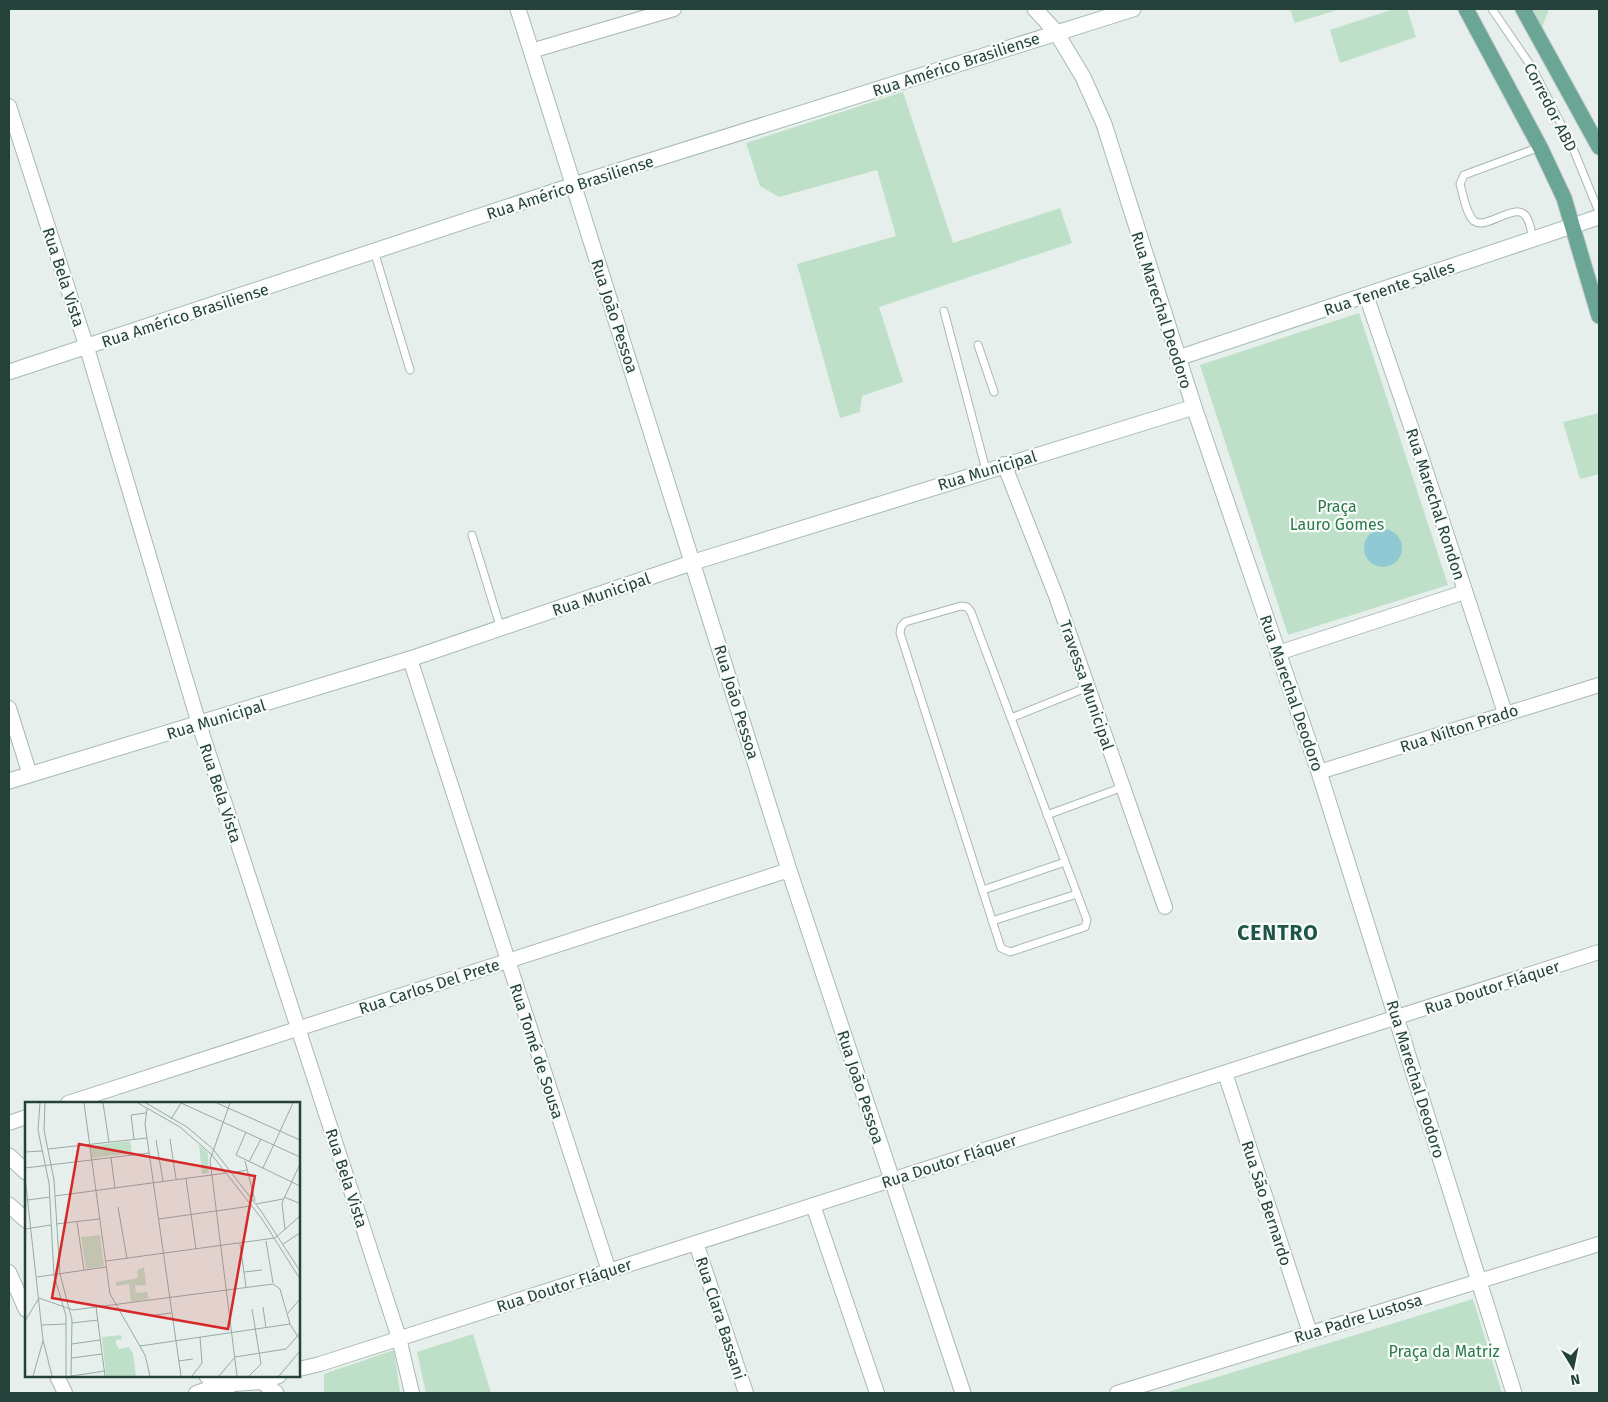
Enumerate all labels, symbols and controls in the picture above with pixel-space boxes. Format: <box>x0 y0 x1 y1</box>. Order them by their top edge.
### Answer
street label: Rua Américo Brasiliense <box>870 28 1042 100</box>
street label: Corredor ABD <box>1520 60 1581 155</box>
street label: Rua Américo Brasiliense <box>484 151 656 223</box>
street label: Rua Bela Vista <box>39 225 89 329</box>
street label: Rua Marechal Deodoro <box>1127 229 1196 391</box>
street label: Rua João Pessoa <box>587 257 642 375</box>
street label: Rua Tenente Salles <box>1321 257 1457 320</box>
street label: Rua Américo Brasiliense <box>99 279 271 351</box>
street label: Rua Marechal Rondon <box>1402 426 1469 582</box>
street label: Rua Municipal <box>935 446 1039 495</box>
park label: Praça Lauro Gomes <box>1290 497 1384 534</box>
street label: Rua Municipal <box>550 569 653 620</box>
street label: Rua Marechal Deodoro <box>1256 612 1327 774</box>
street label: Travessa Municipal <box>1055 618 1118 753</box>
street label: Rua João Pessoa <box>710 643 763 762</box>
street label: Rua Municipal <box>164 695 268 744</box>
street label: Rua Nílton Prado <box>1398 700 1521 757</box>
street label: Rua Bela Vista <box>196 741 246 845</box>
district label: CENTRO <box>1237 920 1319 946</box>
street label: Rua Carlos Del Prete <box>356 955 502 1018</box>
street label: Rua Doutor Fláquer <box>1422 956 1563 1018</box>
street label: Rua Tomé de Sousa <box>506 981 567 1121</box>
street label: Rua Marechal Deodoro <box>1382 998 1449 1160</box>
street label: Rua João Pessoa <box>833 1028 888 1146</box>
inset map <box>25 1102 300 1377</box>
street label: Rua Bela Vista <box>322 1126 372 1230</box>
street label: Rua Doutor Fláquer <box>879 1130 1020 1192</box>
street label: Rua São Bernardo <box>1237 1138 1296 1268</box>
street label: Rua Doutor Fláquer <box>494 1254 635 1316</box>
street label: Rua Clara Bassani <box>692 1254 749 1382</box>
street label: Rua Padre Lustosa <box>1292 1290 1424 1347</box>
park label: Praça da Matriz <box>1389 1342 1499 1362</box>
north arrow <box>1548 1342 1598 1392</box>
text: N <box>1569 1370 1581 1388</box>

